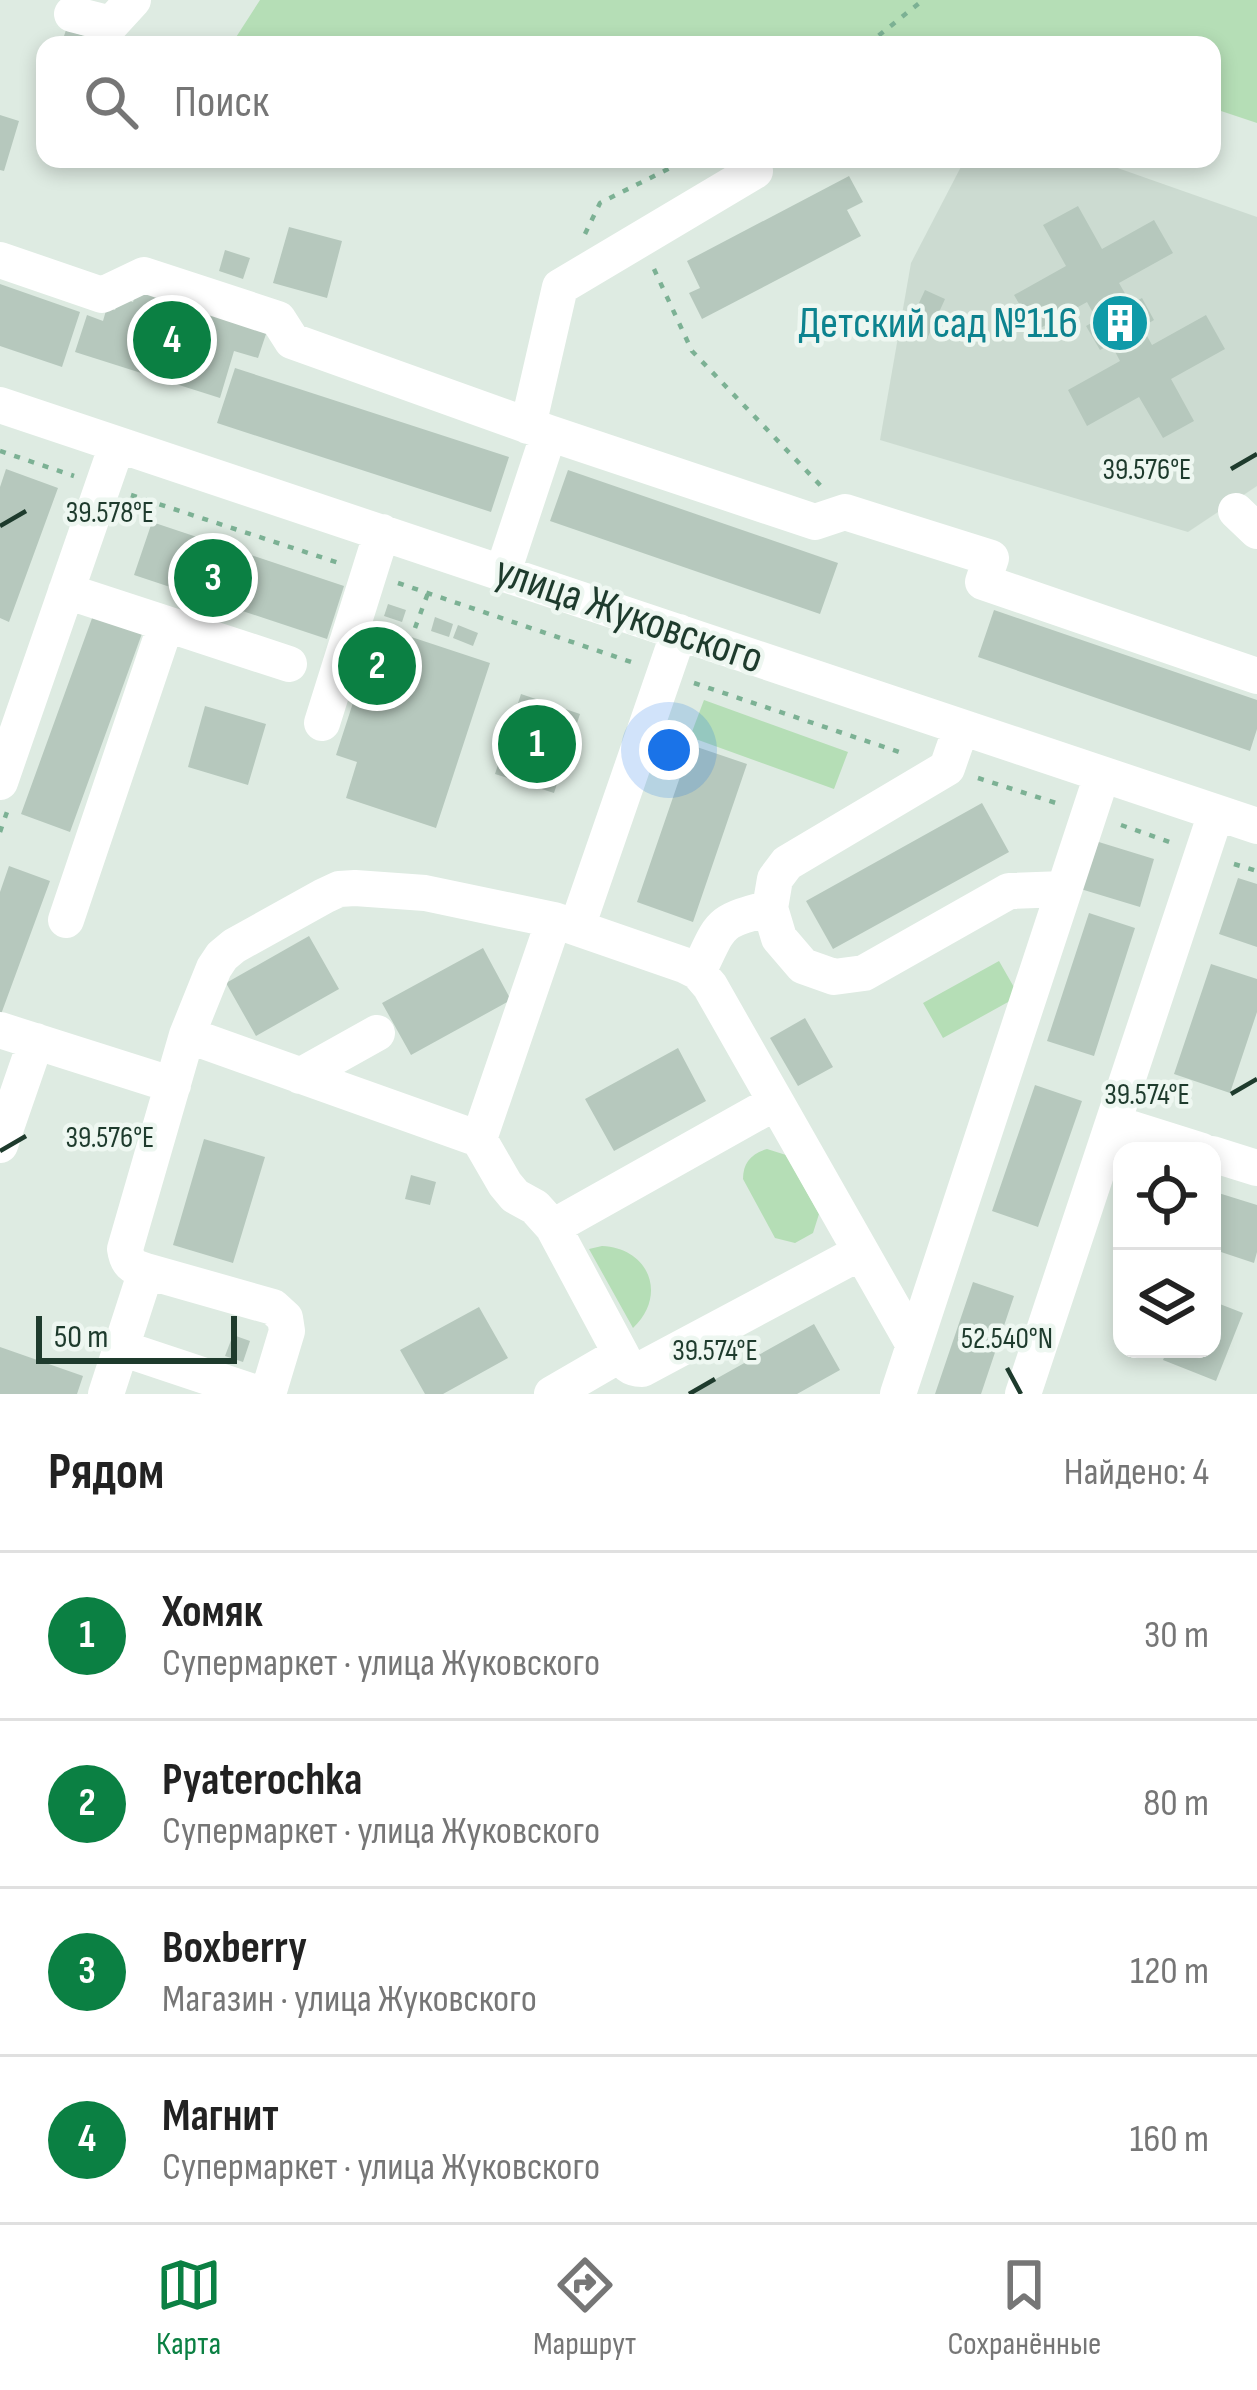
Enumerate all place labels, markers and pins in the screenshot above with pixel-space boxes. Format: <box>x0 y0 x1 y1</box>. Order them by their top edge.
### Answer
building icon: Детский сад №116 <box>1089 292 1151 354</box>
pin: 4 <box>133 295 211 385</box>
place label: Детский сад №116 <box>798 296 1078 351</box>
pin: 3 <box>174 533 252 623</box>
pin: 2 <box>338 621 416 711</box>
pin: 1 <box>498 699 576 789</box>

